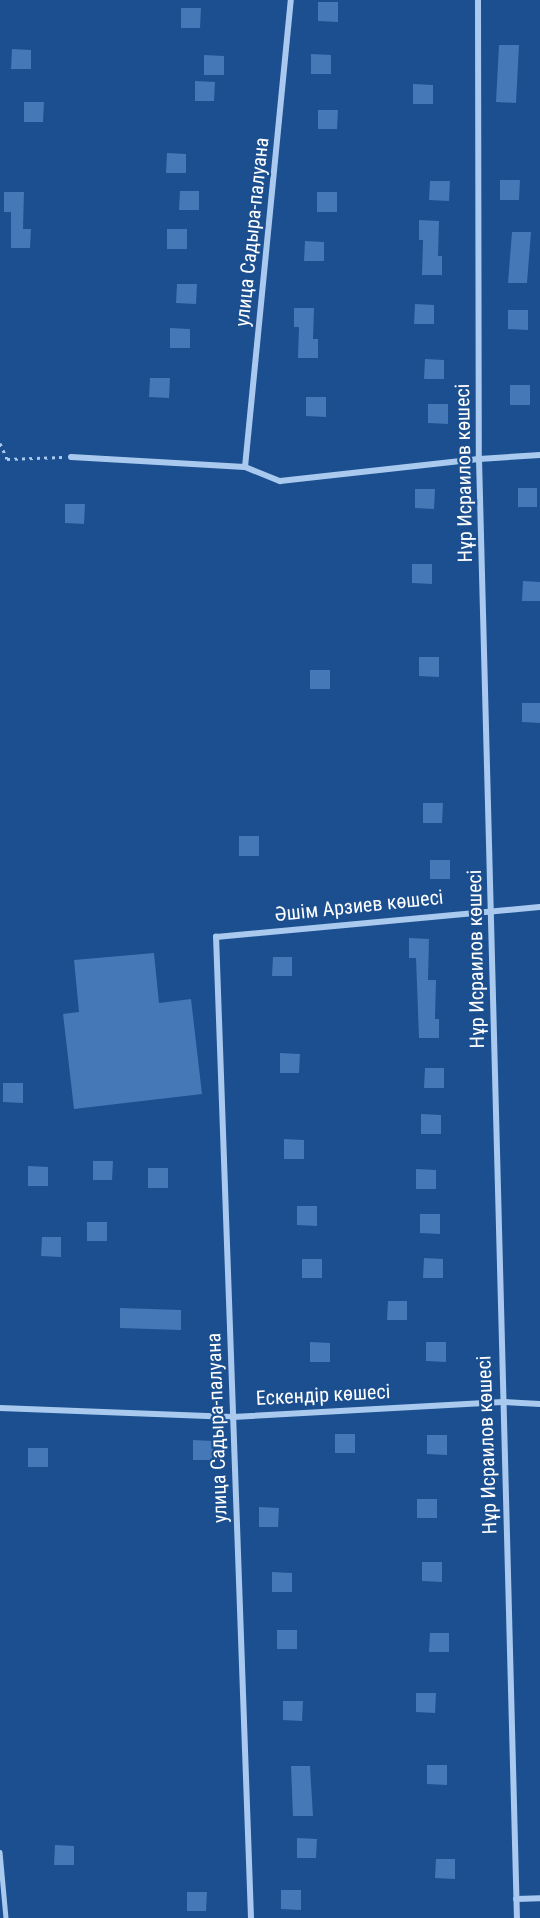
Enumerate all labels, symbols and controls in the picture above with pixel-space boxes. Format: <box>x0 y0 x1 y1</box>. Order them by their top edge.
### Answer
street label: улица Садыра-палуана <box>230 136 274 328</box>
street label: Нұр Исраилов көшесі <box>450 384 478 562</box>
street label: Нұр Исраилов көшесі <box>462 870 490 1048</box>
street label: Әшім Арзиев көшесі <box>274 885 444 927</box>
street label: улица Садыра-палуана <box>202 1333 232 1523</box>
street label: Нұр Исраилов көшесі <box>472 1355 502 1535</box>
street label: Ескендір көшесі <box>255 1379 391 1411</box>

